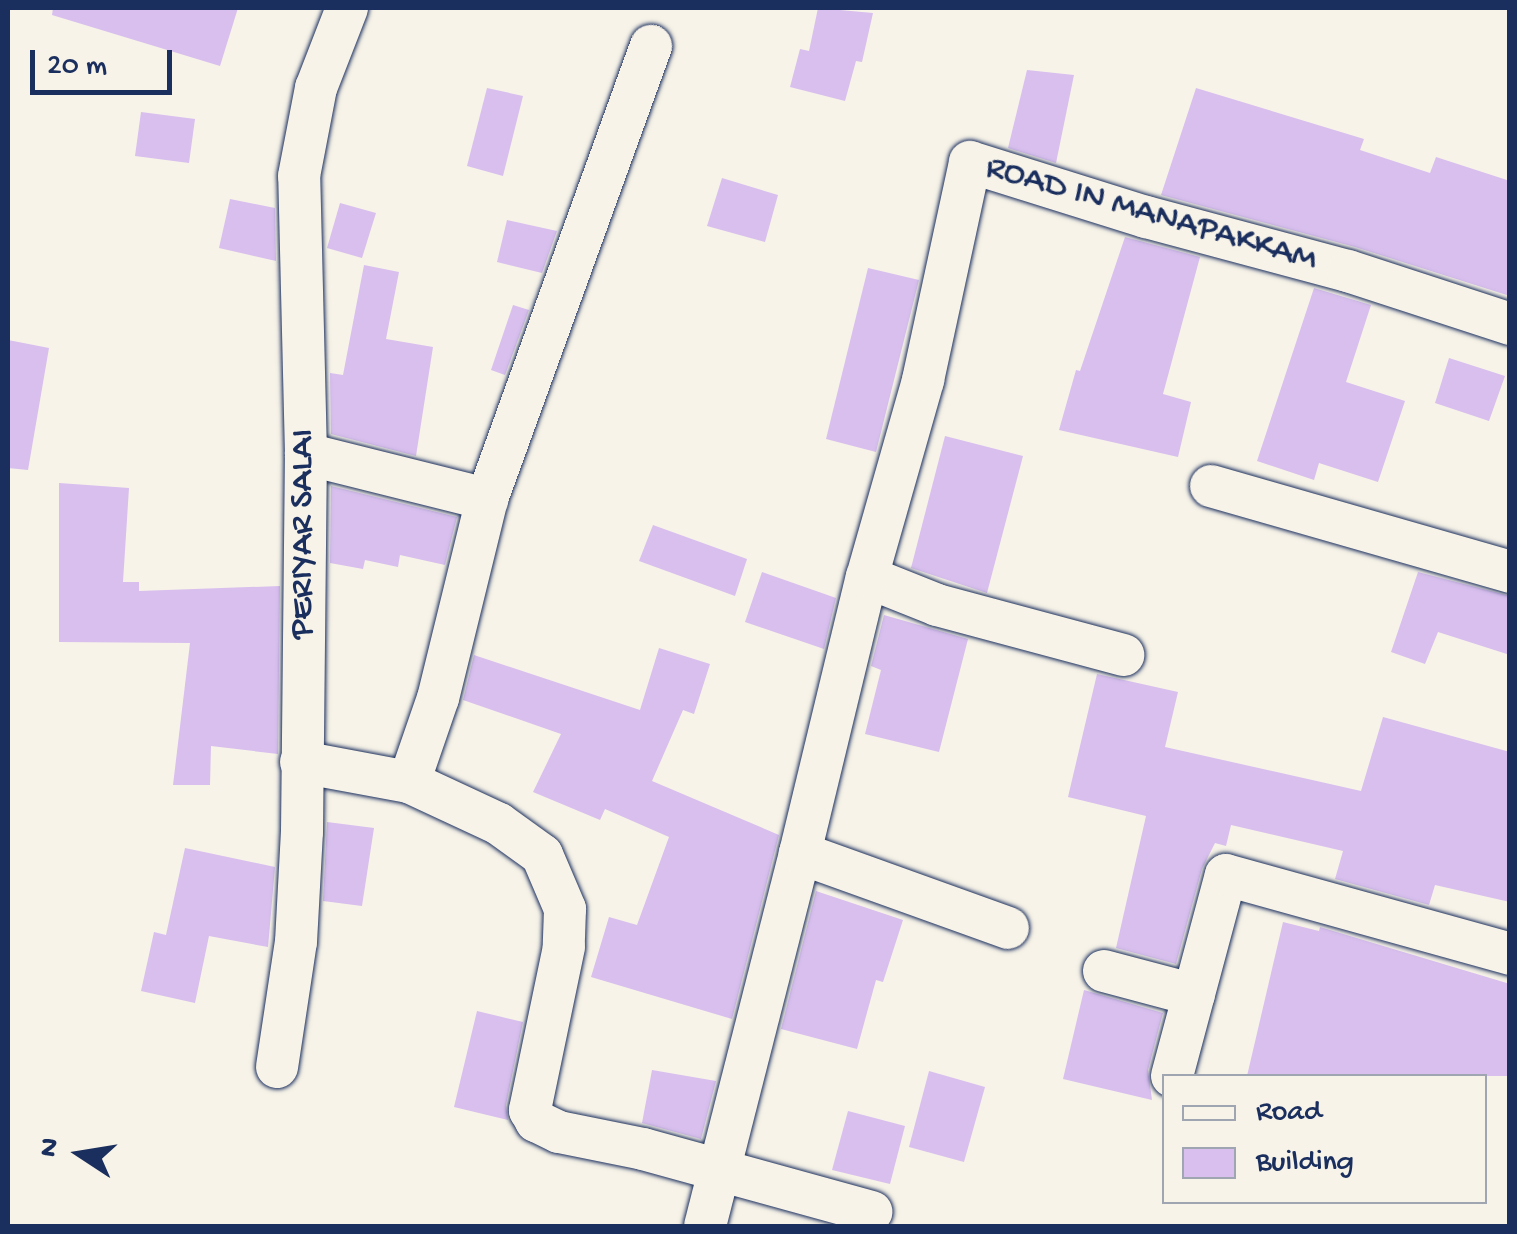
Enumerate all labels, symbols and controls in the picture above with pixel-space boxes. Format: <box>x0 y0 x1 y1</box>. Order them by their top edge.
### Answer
scale bar <box>35 30 178 92</box>
text: 20 m <box>47 50 107 85</box>
street label: ROAD IN MANAPAKKAM <box>981 148 1321 282</box>
street label: PERIYAR SALAI <box>283 429 325 639</box>
legend <box>1162 1074 1487 1204</box>
text: Road <box>1256 1096 1322 1131</box>
north arrow <box>30 1104 130 1204</box>
text: N <box>32 1135 68 1160</box>
text: Building <box>1256 1146 1354 1181</box>

